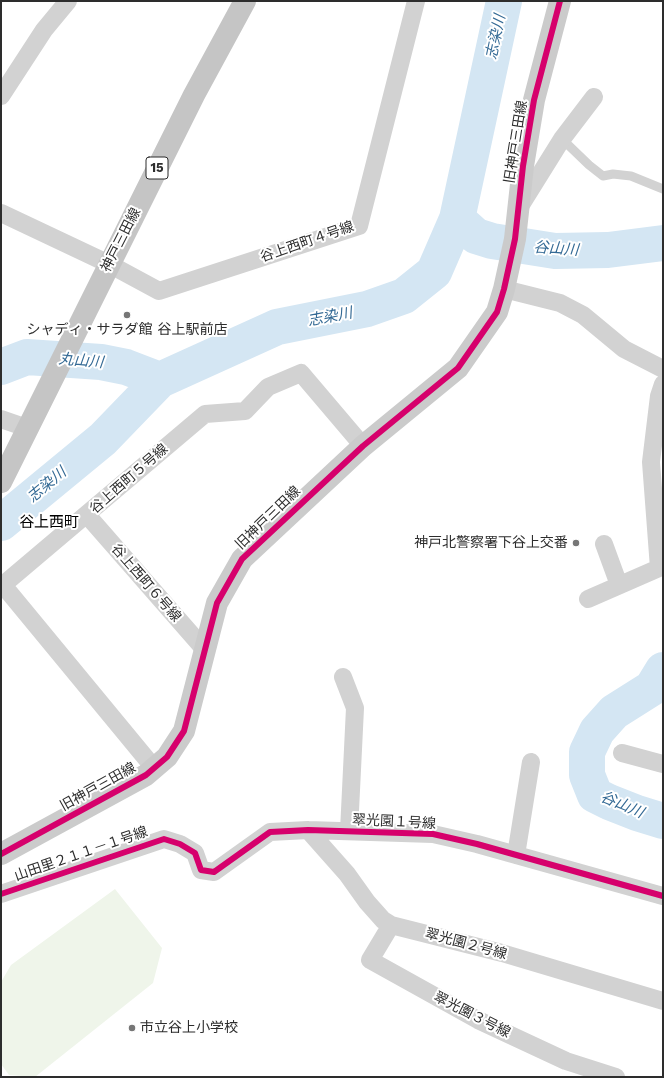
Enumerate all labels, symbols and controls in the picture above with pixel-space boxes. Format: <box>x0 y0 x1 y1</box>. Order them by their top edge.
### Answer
water label: 志染川 <box>483 13 509 61</box>
street label: 旧神戸三田線 <box>501 99 531 185</box>
road number: 15 <box>146 157 168 179</box>
street label: 神戸三田線 <box>98 205 144 275</box>
street label: 谷上西町４号線 <box>258 218 356 266</box>
water label: 谷山川 <box>533 238 579 260</box>
water label: 志染川 <box>306 304 354 330</box>
marker: シャディ・サラダ館 谷上駅前店 <box>122 310 132 320</box>
place label: シャディ・サラダ館 谷上駅前店 <box>27 322 227 338</box>
water label: 丸山川 <box>58 350 104 372</box>
street label: 谷上西町５号線 <box>87 441 171 517</box>
water label: 志染川 <box>24 464 70 506</box>
street label: 旧神戸三田線 <box>232 483 304 553</box>
district label: 谷上西町 <box>19 514 79 532</box>
place label: 神戸北警察署下谷上交番 <box>414 535 568 551</box>
marker: 神戸北警察署下谷上交番 <box>571 538 581 548</box>
street label: 谷上西町６号線 <box>108 541 184 625</box>
street label: 旧神戸三田線 <box>57 759 139 815</box>
water label: 谷山川 <box>598 788 646 822</box>
street label: 翠光園１号線 <box>352 811 436 833</box>
street label: 山田里２１１－１号線 <box>12 823 150 885</box>
street label: 翠光園２号線 <box>423 925 509 963</box>
street label: 翠光園３号線 <box>431 988 513 1042</box>
place label: 市立谷上小学校 <box>140 1020 238 1036</box>
marker: 市立谷上小学校 <box>127 1023 137 1033</box>

